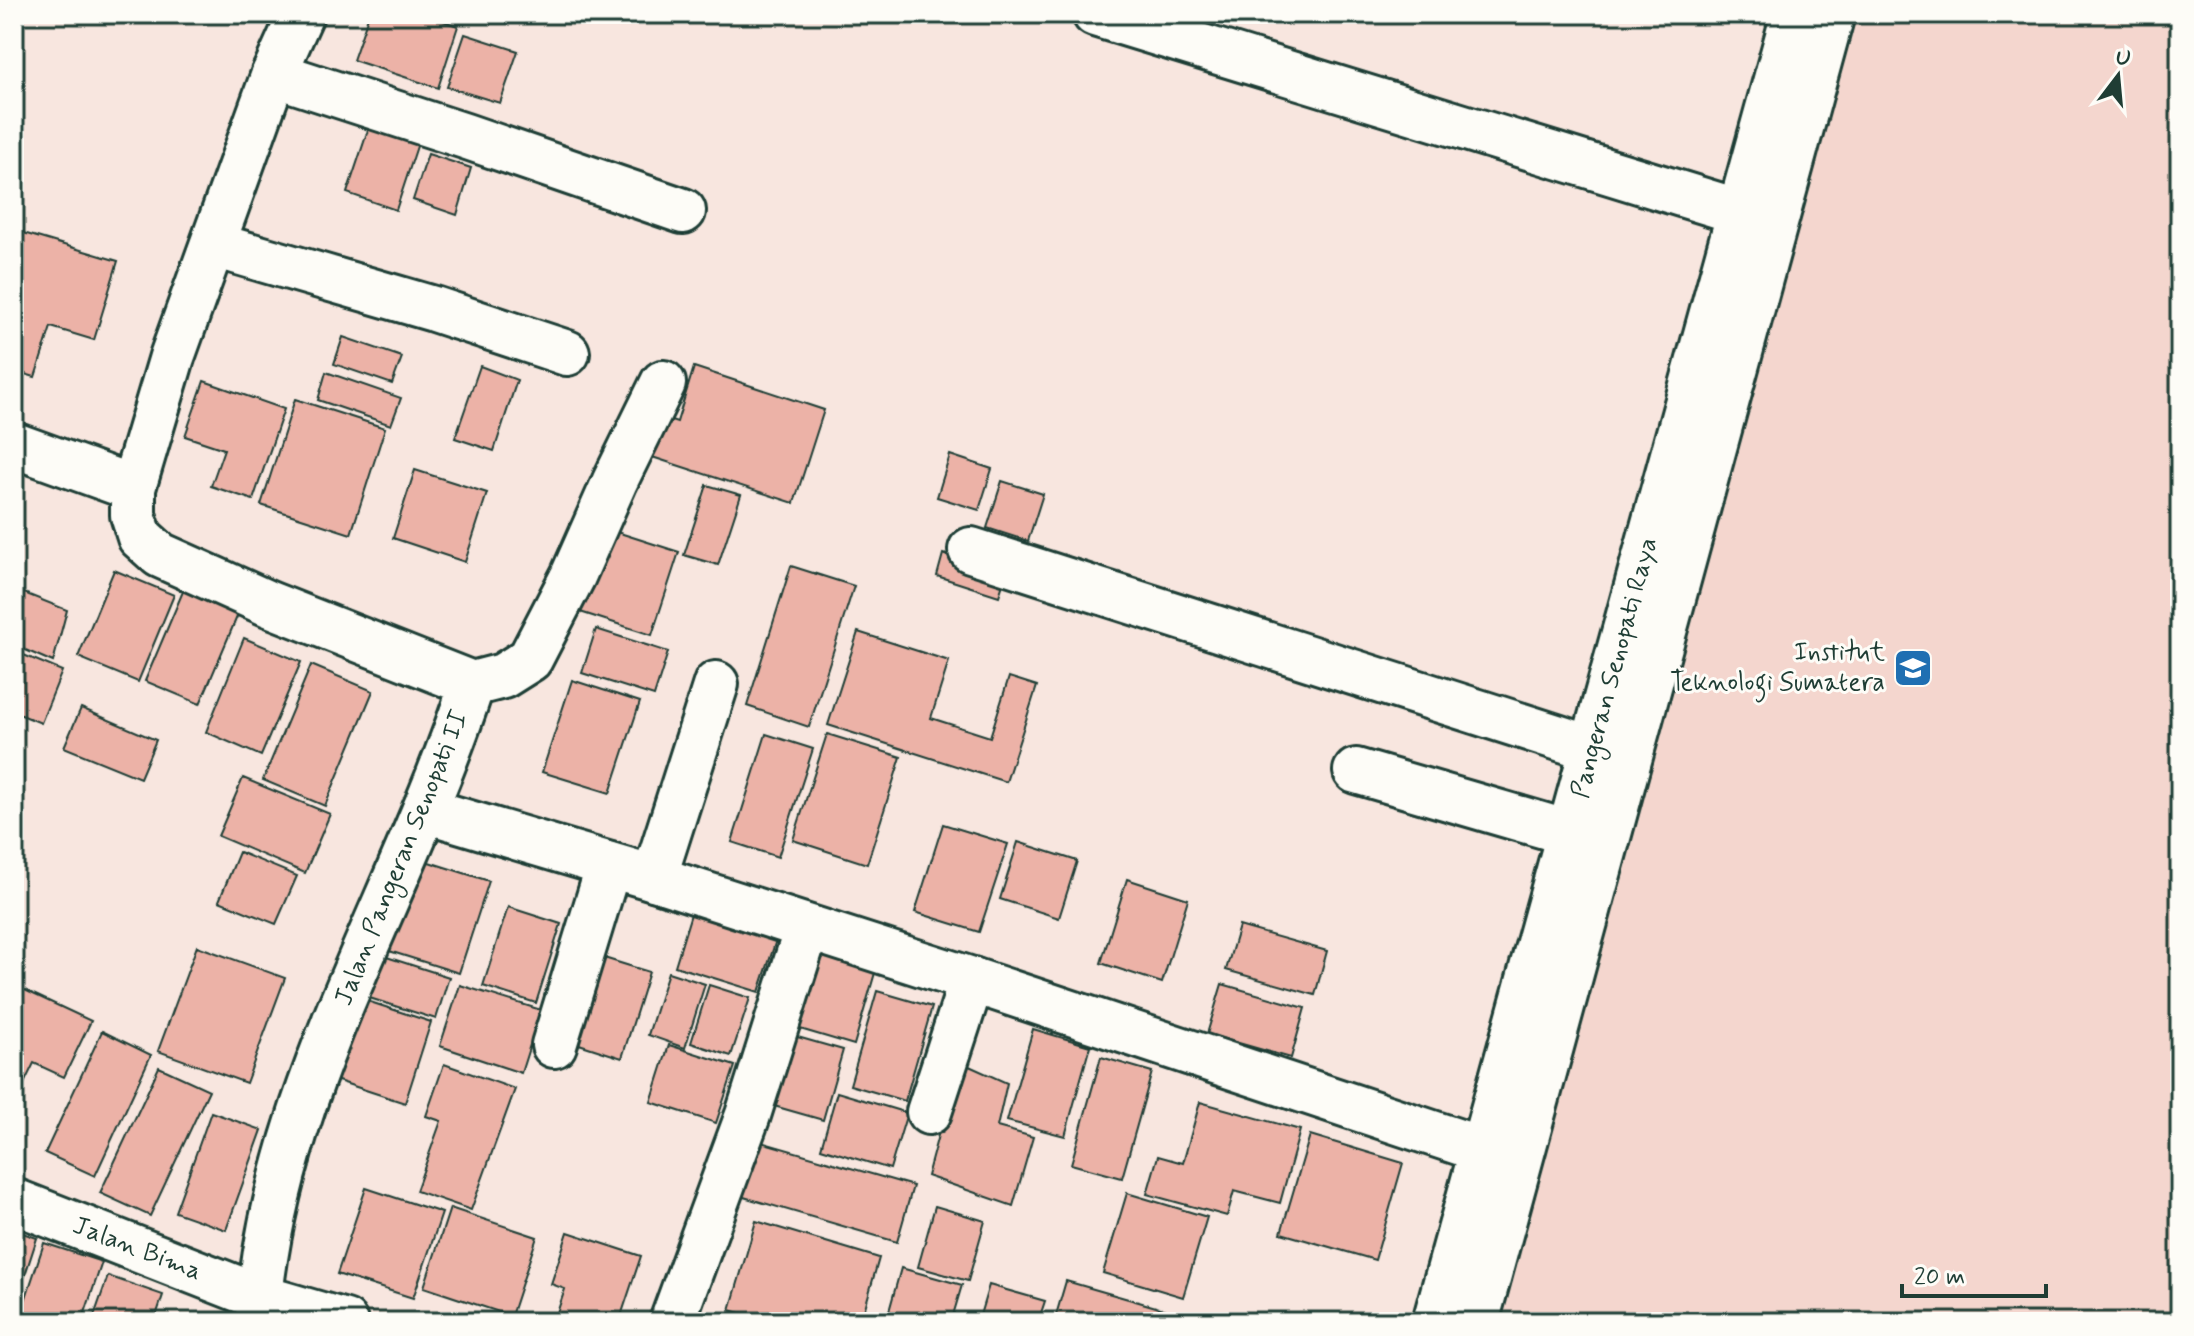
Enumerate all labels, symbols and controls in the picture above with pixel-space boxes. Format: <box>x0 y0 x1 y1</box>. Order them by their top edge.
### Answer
north arrow <box>2078 36 2158 116</box>
text: U <box>2112 43 2134 74</box>
street label: Pangeran Senopati Raya <box>1564 534 1668 803</box>
place label: Institut Teknologi Sumatera <box>1670 636 1885 703</box>
school or university icon: Institut Teknologi Sumatera <box>1892 647 1934 689</box>
street label: Jalan Pangeran Senopati II <box>327 705 479 1012</box>
street label: Jalan Bima <box>68 1209 206 1289</box>
scale bar <box>1902 1248 2046 1298</box>
text: 20 m <box>1914 1262 1965 1293</box>

